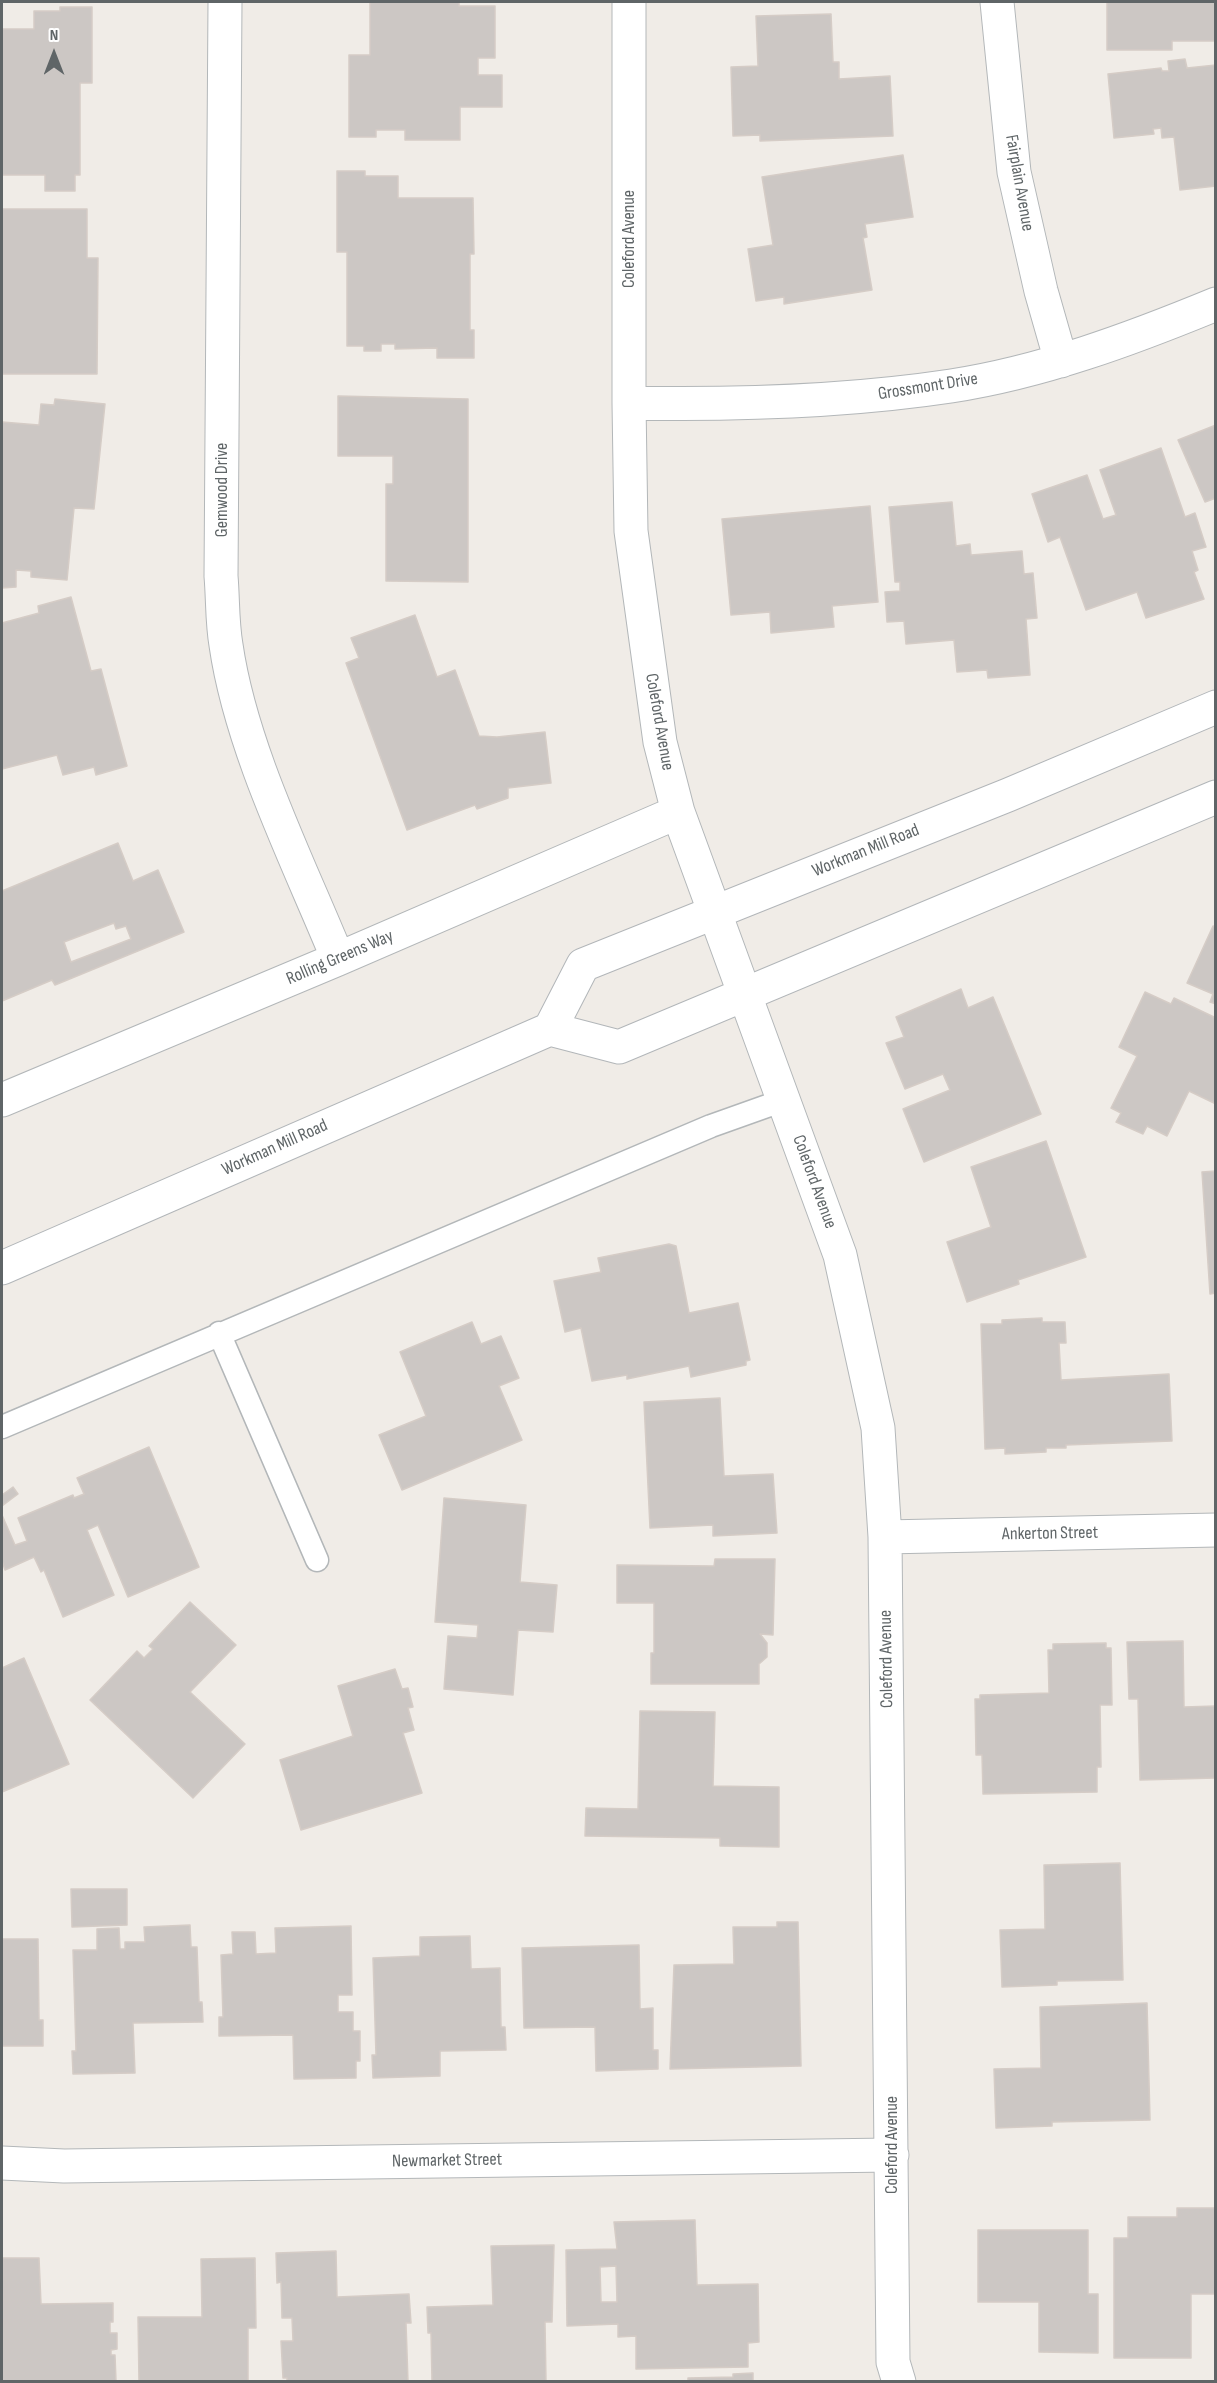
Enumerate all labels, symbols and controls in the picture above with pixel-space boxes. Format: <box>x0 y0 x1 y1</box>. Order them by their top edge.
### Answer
north arrow <box>24 24 84 84</box>
text: N <box>50 26 58 45</box>
street label: Fairplain Avenue <box>1000 133 1038 233</box>
street label: Coleford Avenue <box>618 190 640 288</box>
street label: Grossmont Drive <box>877 368 979 406</box>
street label: Gemwood Drive <box>211 443 233 537</box>
street label: Coleford Avenue <box>640 672 678 772</box>
street label: Workman Mill Road <box>809 820 923 882</box>
street label: Rolling Greens Way <box>283 926 397 990</box>
street label: Workman Mill Road <box>219 1115 331 1181</box>
street label: Coleford Avenue <box>787 1132 841 1232</box>
street label: Ankerton Street <box>1002 1522 1098 1546</box>
street label: Coleford Avenue <box>875 1610 899 1708</box>
street label: Coleford Avenue <box>881 2096 903 2194</box>
street label: Newmarket Street <box>392 2149 502 2173</box>

